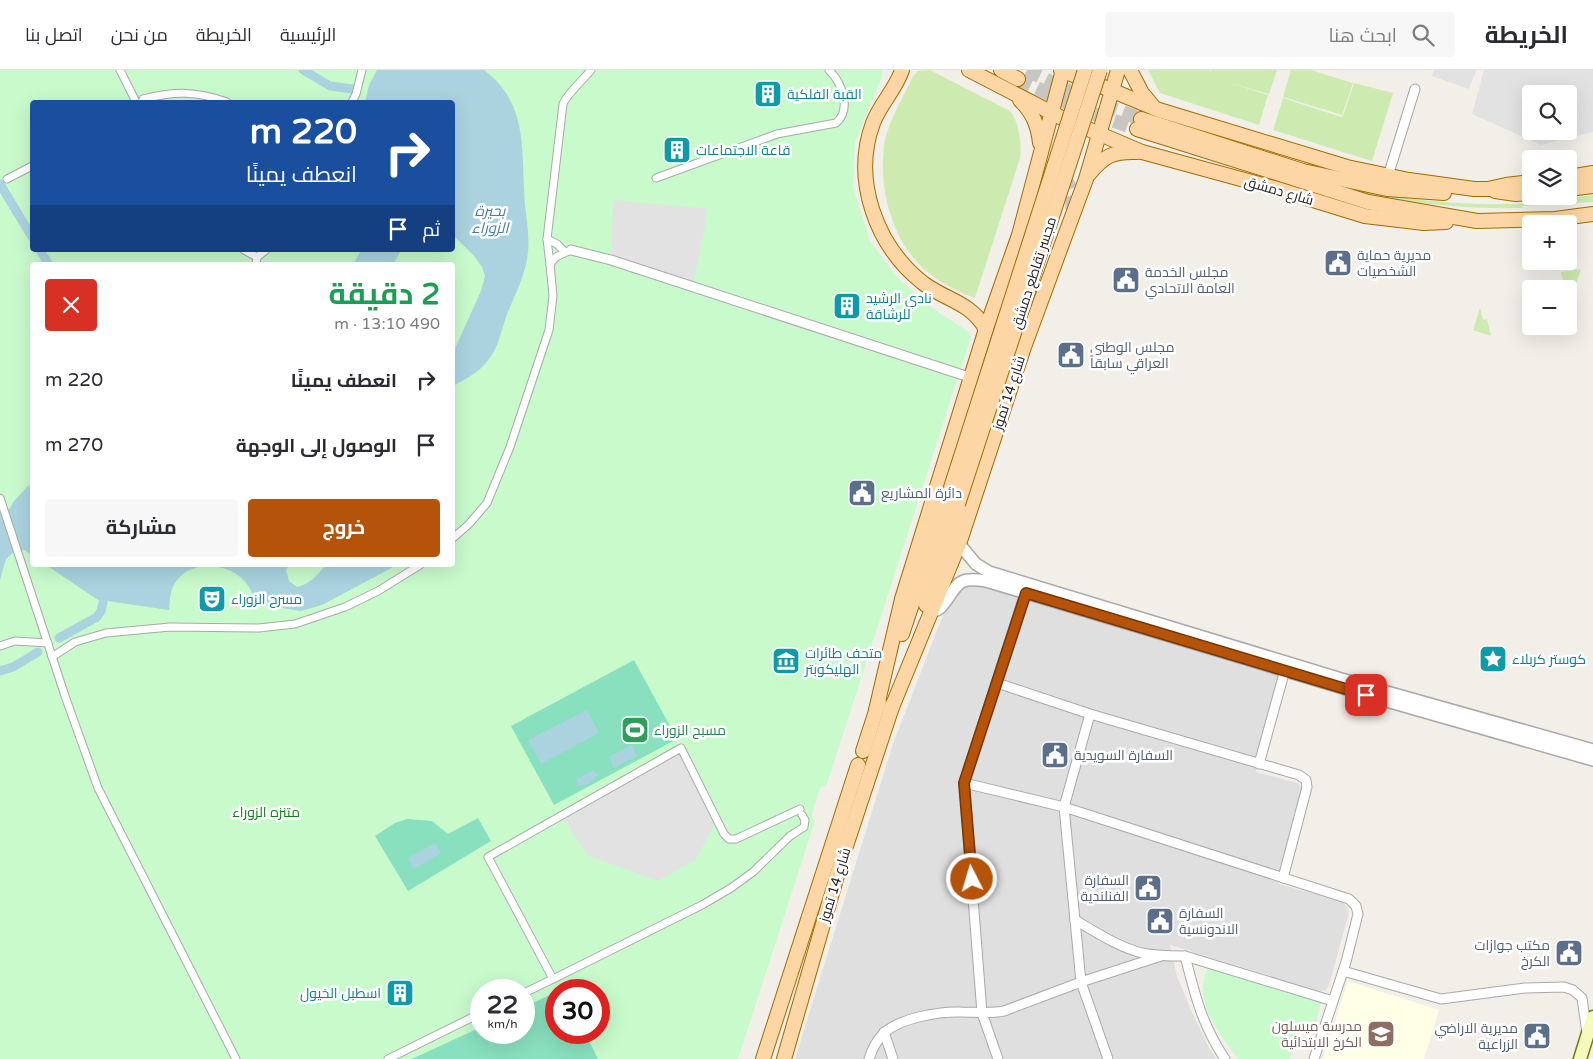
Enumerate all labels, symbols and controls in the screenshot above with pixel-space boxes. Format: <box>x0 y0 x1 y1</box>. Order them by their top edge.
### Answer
search box <box>1105 12 1455 57</box>
icon: search <box>1409 21 1437 49</box>
text: الخريطة <box>1485 21 1568 50</box>
text: اتصل بنا <box>25 24 83 46</box>
text: من نحن <box>111 24 168 46</box>
text: الخريطة <box>196 24 252 46</box>
text: الرئيسية <box>280 24 336 46</box>
text: ابحث هنا <box>1328 25 1397 47</box>
building icon: القبة الفلكية <box>753 79 783 109</box>
map controls <box>1522 85 1577 335</box>
button: search <box>1522 85 1577 140</box>
place label: القبة الفلكية <box>787 86 862 103</box>
text: 220 m <box>250 111 357 153</box>
icon: right <box>375 120 440 185</box>
building icon: قاعة الاجتماعات <box>662 135 692 165</box>
place label: قاعة الاجتماعات <box>696 142 790 159</box>
button: layers <box>1522 150 1577 205</box>
text: انعطف يمينًا <box>246 162 357 188</box>
street label: شارع دمشق <box>1242 173 1316 209</box>
water label: بحيرة الزوراء <box>472 202 510 237</box>
icon: arrive <box>384 215 412 243</box>
street label: مجسر تقاطع دمشق <box>1008 215 1060 331</box>
button: + <box>1522 215 1577 270</box>
text: ثم <box>422 219 440 241</box>
place label: مديرية حماية الشخصيات <box>1357 247 1431 280</box>
public building icon: مديرية حماية الشخصيات <box>1323 248 1353 278</box>
place label: مجلس الخدمة العامة الاتحادي <box>1145 264 1235 300</box>
public building icon: مجلس الخدمة العامة الاتحادي <box>1111 265 1141 295</box>
text: 2 دقيقة <box>329 276 440 313</box>
button: close <box>45 279 97 331</box>
button: − <box>1522 280 1577 335</box>
place label: نادي الرشيد للرشاقة <box>866 290 932 323</box>
building icon: نادي الرشيد للرشاقة <box>832 291 862 321</box>
text: 490 m · 13:10 <box>334 314 440 334</box>
place label: مجلس الوطني العراقي سابقاً <box>1090 339 1175 375</box>
public building icon: مجلس الوطني العراقي سابقاً <box>1056 340 1086 370</box>
street label: شارع 14 تموز <box>989 354 1029 433</box>
icon: right <box>412 366 440 394</box>
text: 220 m <box>45 369 103 391</box>
text: انعطف يمينًا <box>291 370 397 392</box>
icon: arrive <box>412 431 440 459</box>
text: 270 m <box>45 434 103 456</box>
text: الوصول إلى الوجهة <box>236 435 397 457</box>
public building icon: دائرة المشاريع <box>847 478 877 508</box>
place label: دائرة المشاريع <box>881 485 962 502</box>
button: مشاركة <box>45 499 238 557</box>
button: خروج <box>248 499 440 557</box>
theatre icon: مسرح الزوراء <box>197 584 227 614</box>
place label: مسرح الزوراء <box>231 591 302 608</box>
place icon: كوستر كربلاء <box>1478 644 1508 674</box>
place label: متحف طائرات الهليكوبتر <box>804 645 882 678</box>
museum icon: متحف طائرات الهليكوبتر <box>771 646 801 676</box>
place label: كوستر كربلاء <box>1512 651 1586 668</box>
pin <box>1345 674 1387 716</box>
icon: arrive <box>1352 681 1380 709</box>
sports icon: مسبح الزوراء <box>620 715 650 745</box>
place label: مسبح الزوراء <box>654 722 726 739</box>
public building icon: السفارة السويدية <box>1040 740 1070 770</box>
place label: السفارة السويدية <box>1074 747 1173 764</box>
park label: متنزه الزوراء <box>232 804 300 821</box>
street label: شارع 14 تموز <box>815 846 854 925</box>
position arrow <box>945 852 997 904</box>
place label: السفارة الفنلندية <box>1081 872 1129 905</box>
public building icon: السفارة الفنلندية <box>1133 873 1163 903</box>
place label: السفارة الاندونسية <box>1179 905 1239 938</box>
public building icon: السفارة الاندونسية <box>1145 906 1175 936</box>
place label: مكتب جوازات الكرخ <box>1474 937 1550 970</box>
public building icon: مكتب جوازات الكرخ <box>1554 938 1584 968</box>
building icon: اسطبل الخيول <box>385 978 415 1008</box>
speed limit sign: 30 <box>545 979 610 1044</box>
place label: اسطبل الخيول <box>300 985 381 1002</box>
text: 22 <box>487 990 518 1020</box>
text: km/h <box>487 1017 518 1031</box>
place label: مدرسة ميسلون الكرخ الابتدائية <box>1272 1018 1362 1051</box>
school or university icon: مدرسة ميسلون الكرخ الابتدائية <box>1366 1019 1396 1049</box>
place label: مديرية الاراضي الزراعية <box>1435 1020 1518 1053</box>
public building icon: مديرية الاراضي الزراعية <box>1522 1021 1552 1051</box>

